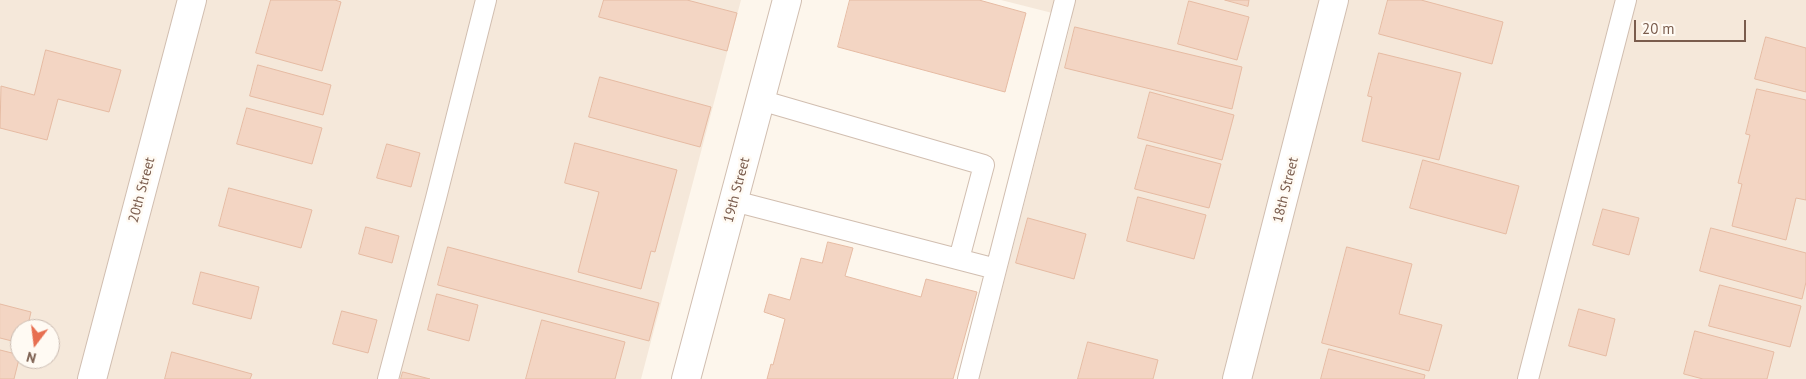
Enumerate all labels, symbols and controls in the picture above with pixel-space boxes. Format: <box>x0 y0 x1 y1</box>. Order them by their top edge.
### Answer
scale bar <box>1636 10 1748 42</box>
text: 20 m <box>1642 19 1675 38</box>
street label: 20th Street <box>125 155 159 225</box>
street label: 19th Street <box>720 155 754 225</box>
street label: 18th Street <box>1270 155 1302 225</box>
north arrow <box>10 319 60 369</box>
text: N <box>25 348 38 367</box>

